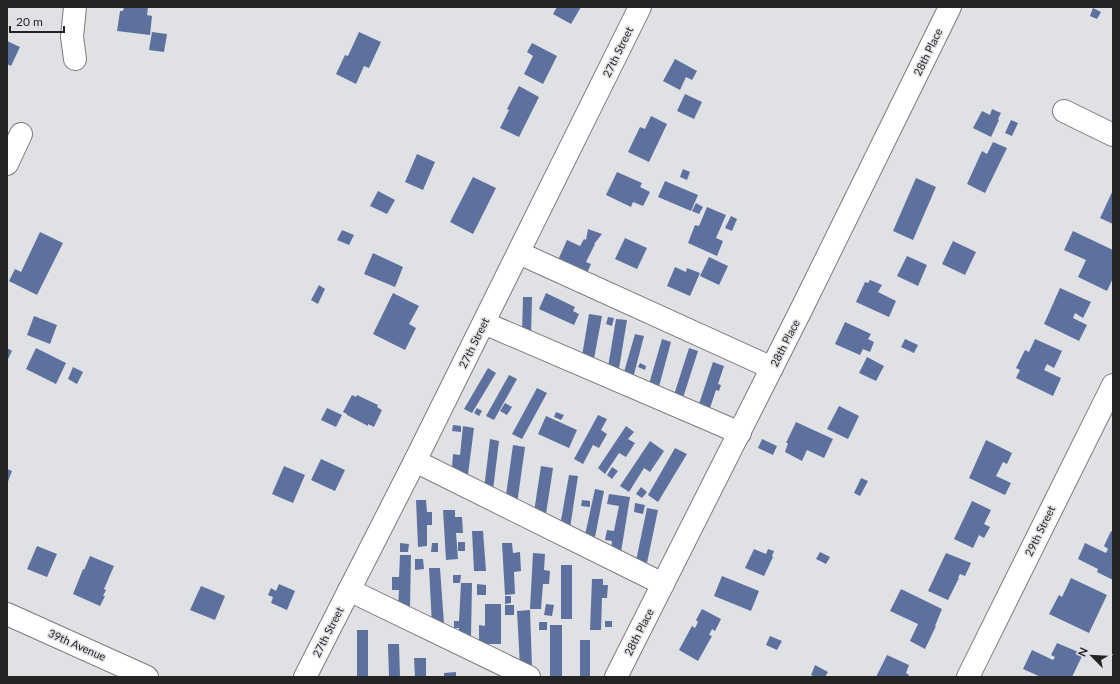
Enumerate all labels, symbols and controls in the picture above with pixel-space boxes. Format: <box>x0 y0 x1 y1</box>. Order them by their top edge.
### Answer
scale bar <box>10 8 64 34</box>
text: 20 m <box>16 14 43 29</box>
street label: 27th Street <box>600 24 635 79</box>
street label: 28th Place <box>910 26 945 78</box>
street label: 27th Street <box>456 315 491 370</box>
street label: 28th Place <box>767 317 802 369</box>
street label: 29th Street <box>1022 503 1057 558</box>
street label: 27th Street <box>309 604 346 659</box>
street label: 28th Place <box>621 606 656 658</box>
street label: 39th Avenue <box>46 626 108 663</box>
north arrow <box>1072 636 1112 676</box>
text: N <box>1075 645 1090 658</box>

